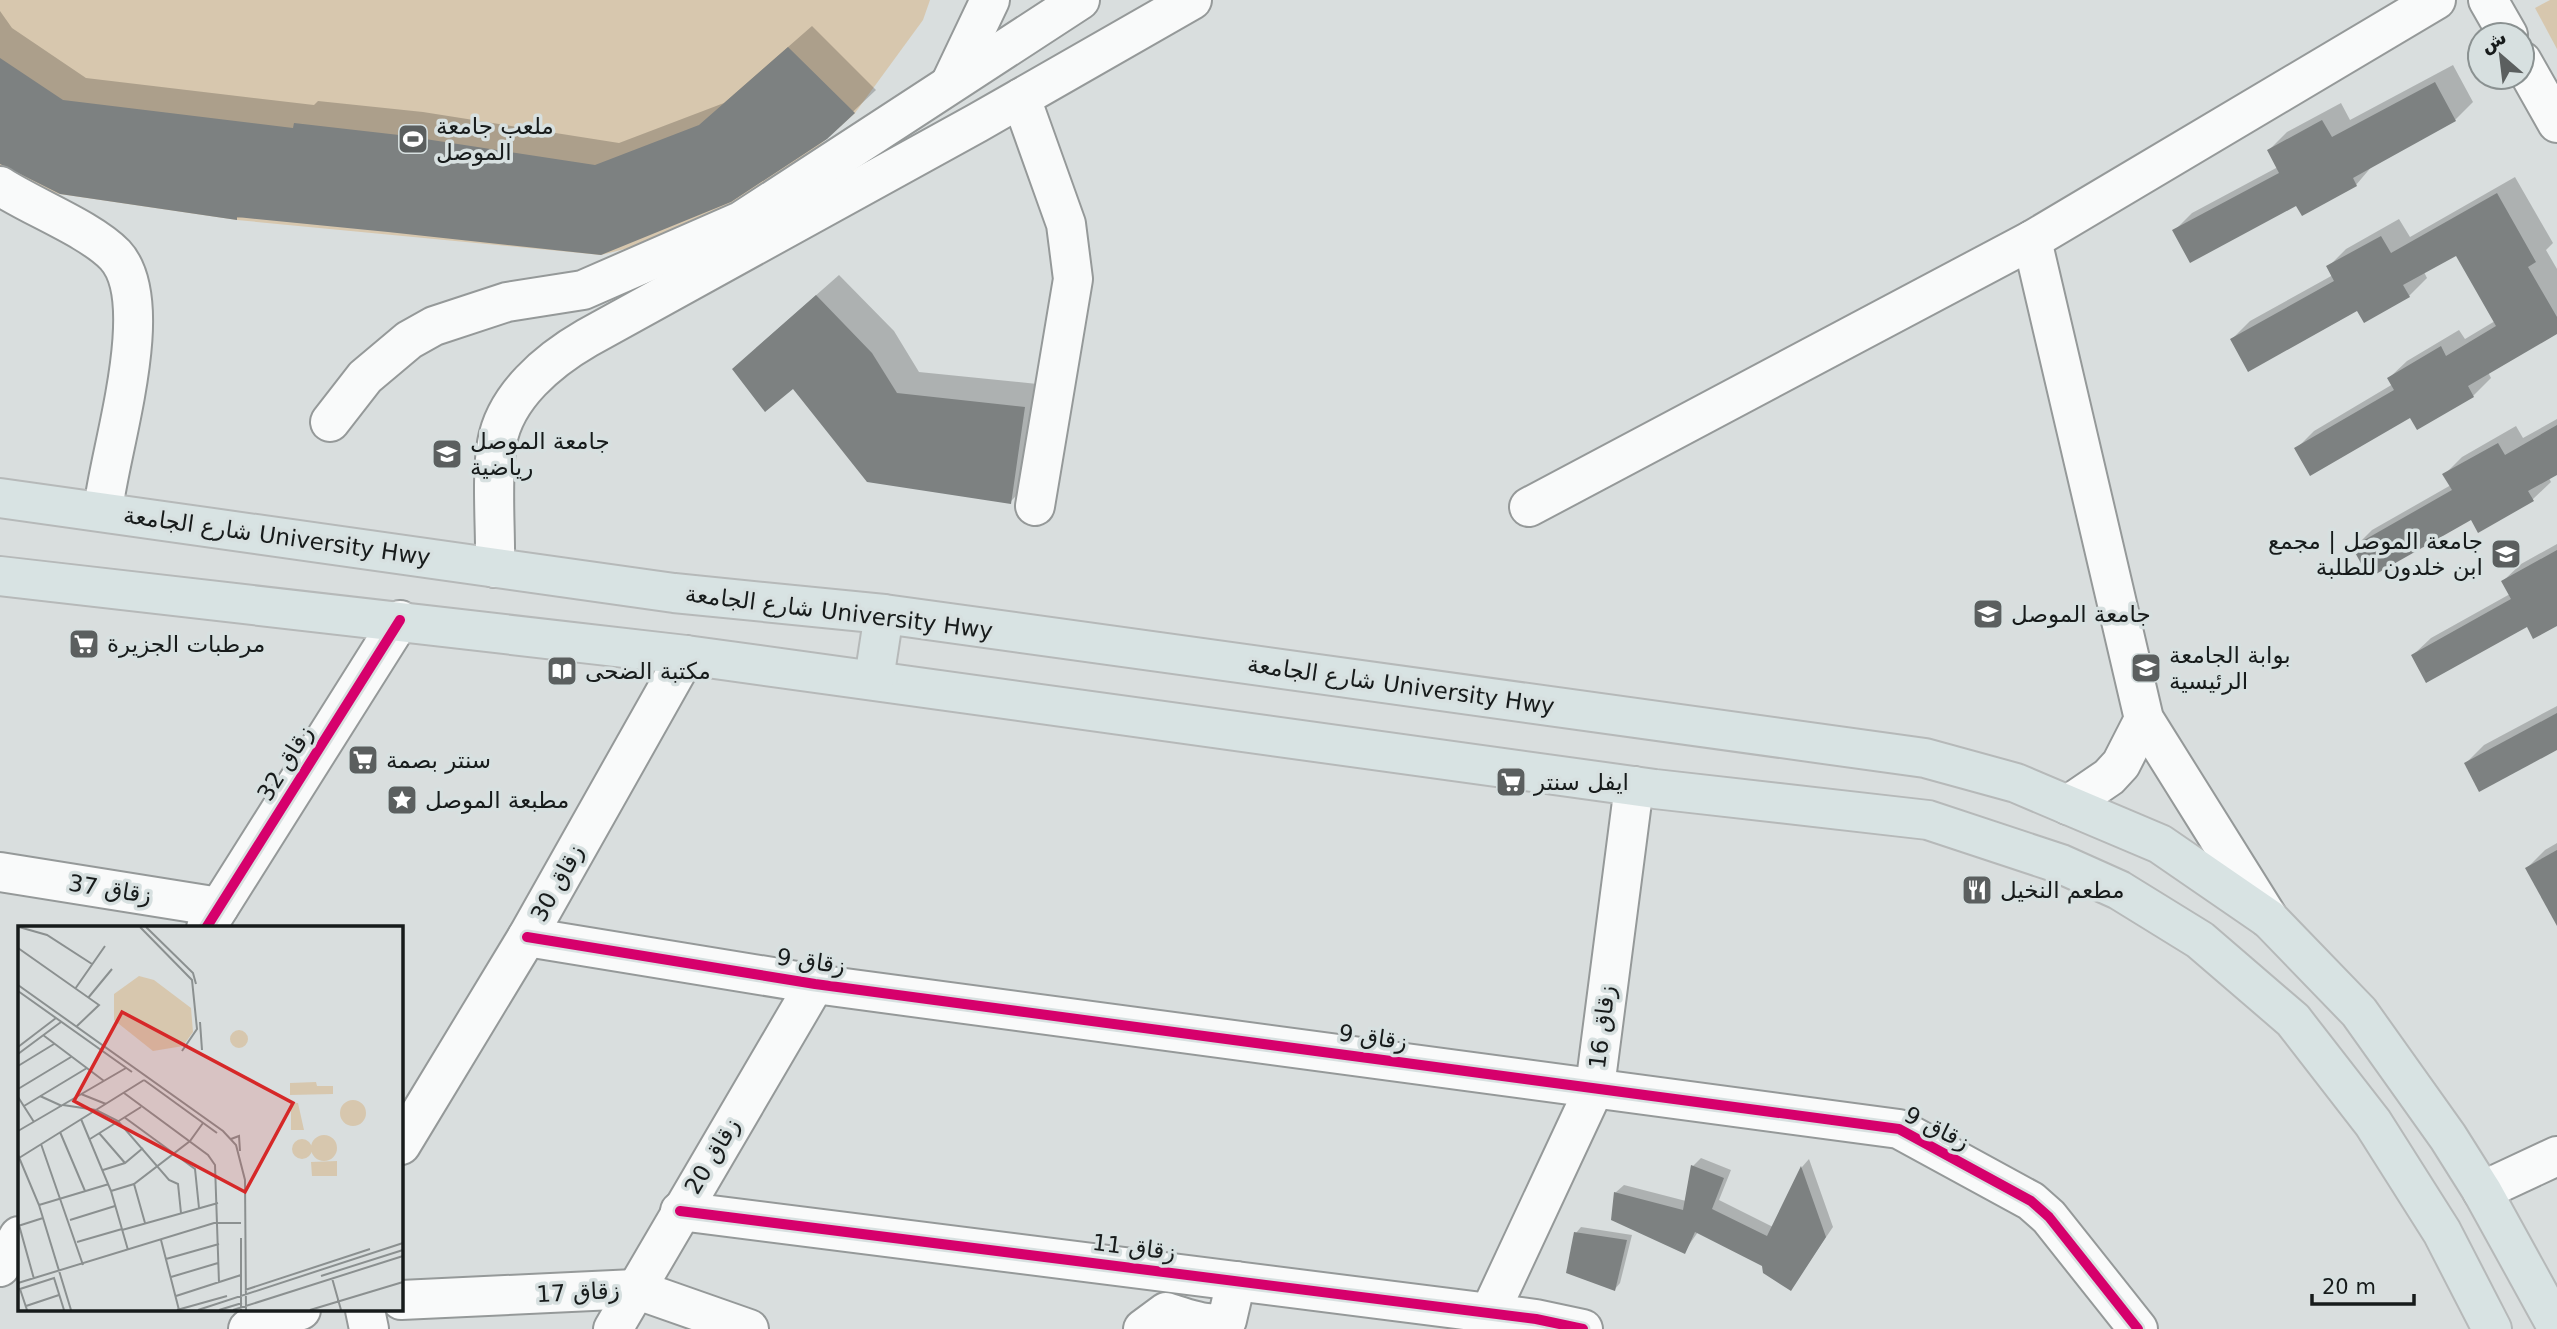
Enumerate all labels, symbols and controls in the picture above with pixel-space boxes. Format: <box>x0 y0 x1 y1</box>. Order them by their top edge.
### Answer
north arrow <box>2466 21 2536 91</box>
text: ش <box>2476 25 2510 58</box>
place label: ملعب جامعة الموصل <box>436 113 554 166</box>
sports icon: ملعب جامعة الموصل <box>396 122 430 156</box>
place label: جامعة الموصل رياضية <box>470 428 610 481</box>
school or university icon: جامعة الموصل رياضية <box>430 437 464 471</box>
street label: شارع الجامعة University Hwy <box>122 502 432 571</box>
place label: جامعة الموصل | مجمع ابن خلدون للطلبة <box>2268 528 2483 581</box>
school or university icon: جامعة الموصل | مجمع ابن خلدون للطلبة <box>2489 537 2523 571</box>
street label: شارع الجامعة University Hwy <box>684 580 994 645</box>
school or university icon: جامعة الموصل <box>1971 597 2005 631</box>
place label: جامعة الموصل <box>2011 601 2151 628</box>
supermarket icon: مرطبات الجزيرة <box>67 627 101 661</box>
place label: مرطبات الجزيرة <box>107 631 265 658</box>
place label: بوابة الجامعة الرئيسية <box>2169 642 2291 695</box>
street label: شارع الجامعة University Hwy <box>1246 651 1556 720</box>
school or university icon: بوابة الجامعة الرئيسية <box>2129 651 2163 685</box>
library icon: مكتبة الضحى <box>545 654 579 688</box>
place label: مكتبة الضحى <box>585 658 711 684</box>
street label: زقاق 32 <box>252 721 319 806</box>
supermarket icon: سنتر بصمة <box>346 743 380 777</box>
place label: سنتر بصمة <box>386 747 491 774</box>
supermarket icon: ايفل سنتر <box>1494 765 1528 799</box>
place label: ايفل سنتر <box>1533 769 1629 796</box>
place icon: مطبعة الموصل <box>385 783 419 817</box>
place label: مطبعة الموصل <box>425 787 569 814</box>
street label: زقاق 30 <box>525 840 589 926</box>
street label: زقاق 37 <box>67 870 153 909</box>
restaurant icon: مطعم النخيل <box>1960 873 1994 907</box>
place label: مطعم النخيل <box>2000 877 2124 904</box>
inset map <box>18 926 402 1312</box>
street label: زقاق 9 <box>775 943 847 980</box>
street label: زقاق 16 <box>1584 984 1621 1070</box>
street label: زقاق 9 <box>1337 1019 1409 1056</box>
street label: زقاق 9 <box>1900 1101 1974 1156</box>
street label: زقاق 20 <box>679 1113 746 1199</box>
street label: زقاق 11 <box>1091 1229 1177 1266</box>
scale bar <box>2312 1262 2414 1306</box>
text: 20 m <box>2322 1275 2376 1299</box>
street label: زقاق 17 <box>536 1277 620 1308</box>

